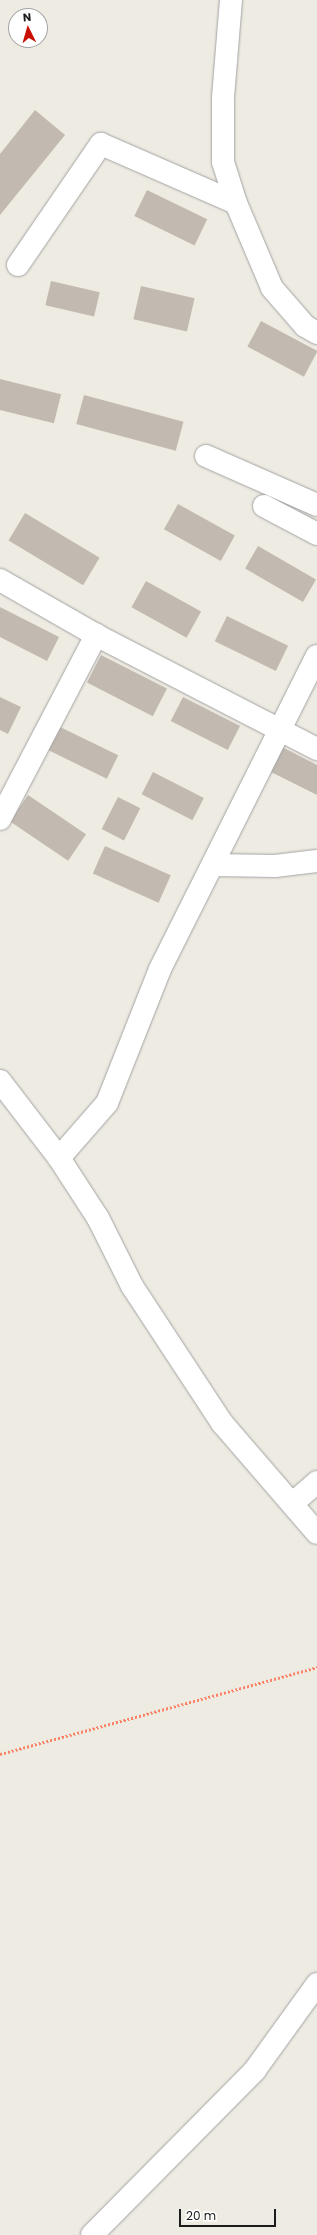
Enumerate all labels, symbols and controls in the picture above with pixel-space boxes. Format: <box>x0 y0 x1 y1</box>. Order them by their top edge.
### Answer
north arrow <box>8 8 48 48</box>
text: N <box>22 9 32 25</box>
scale bar <box>181 2201 278 2227</box>
text: 20 m <box>186 2207 216 2224</box>

